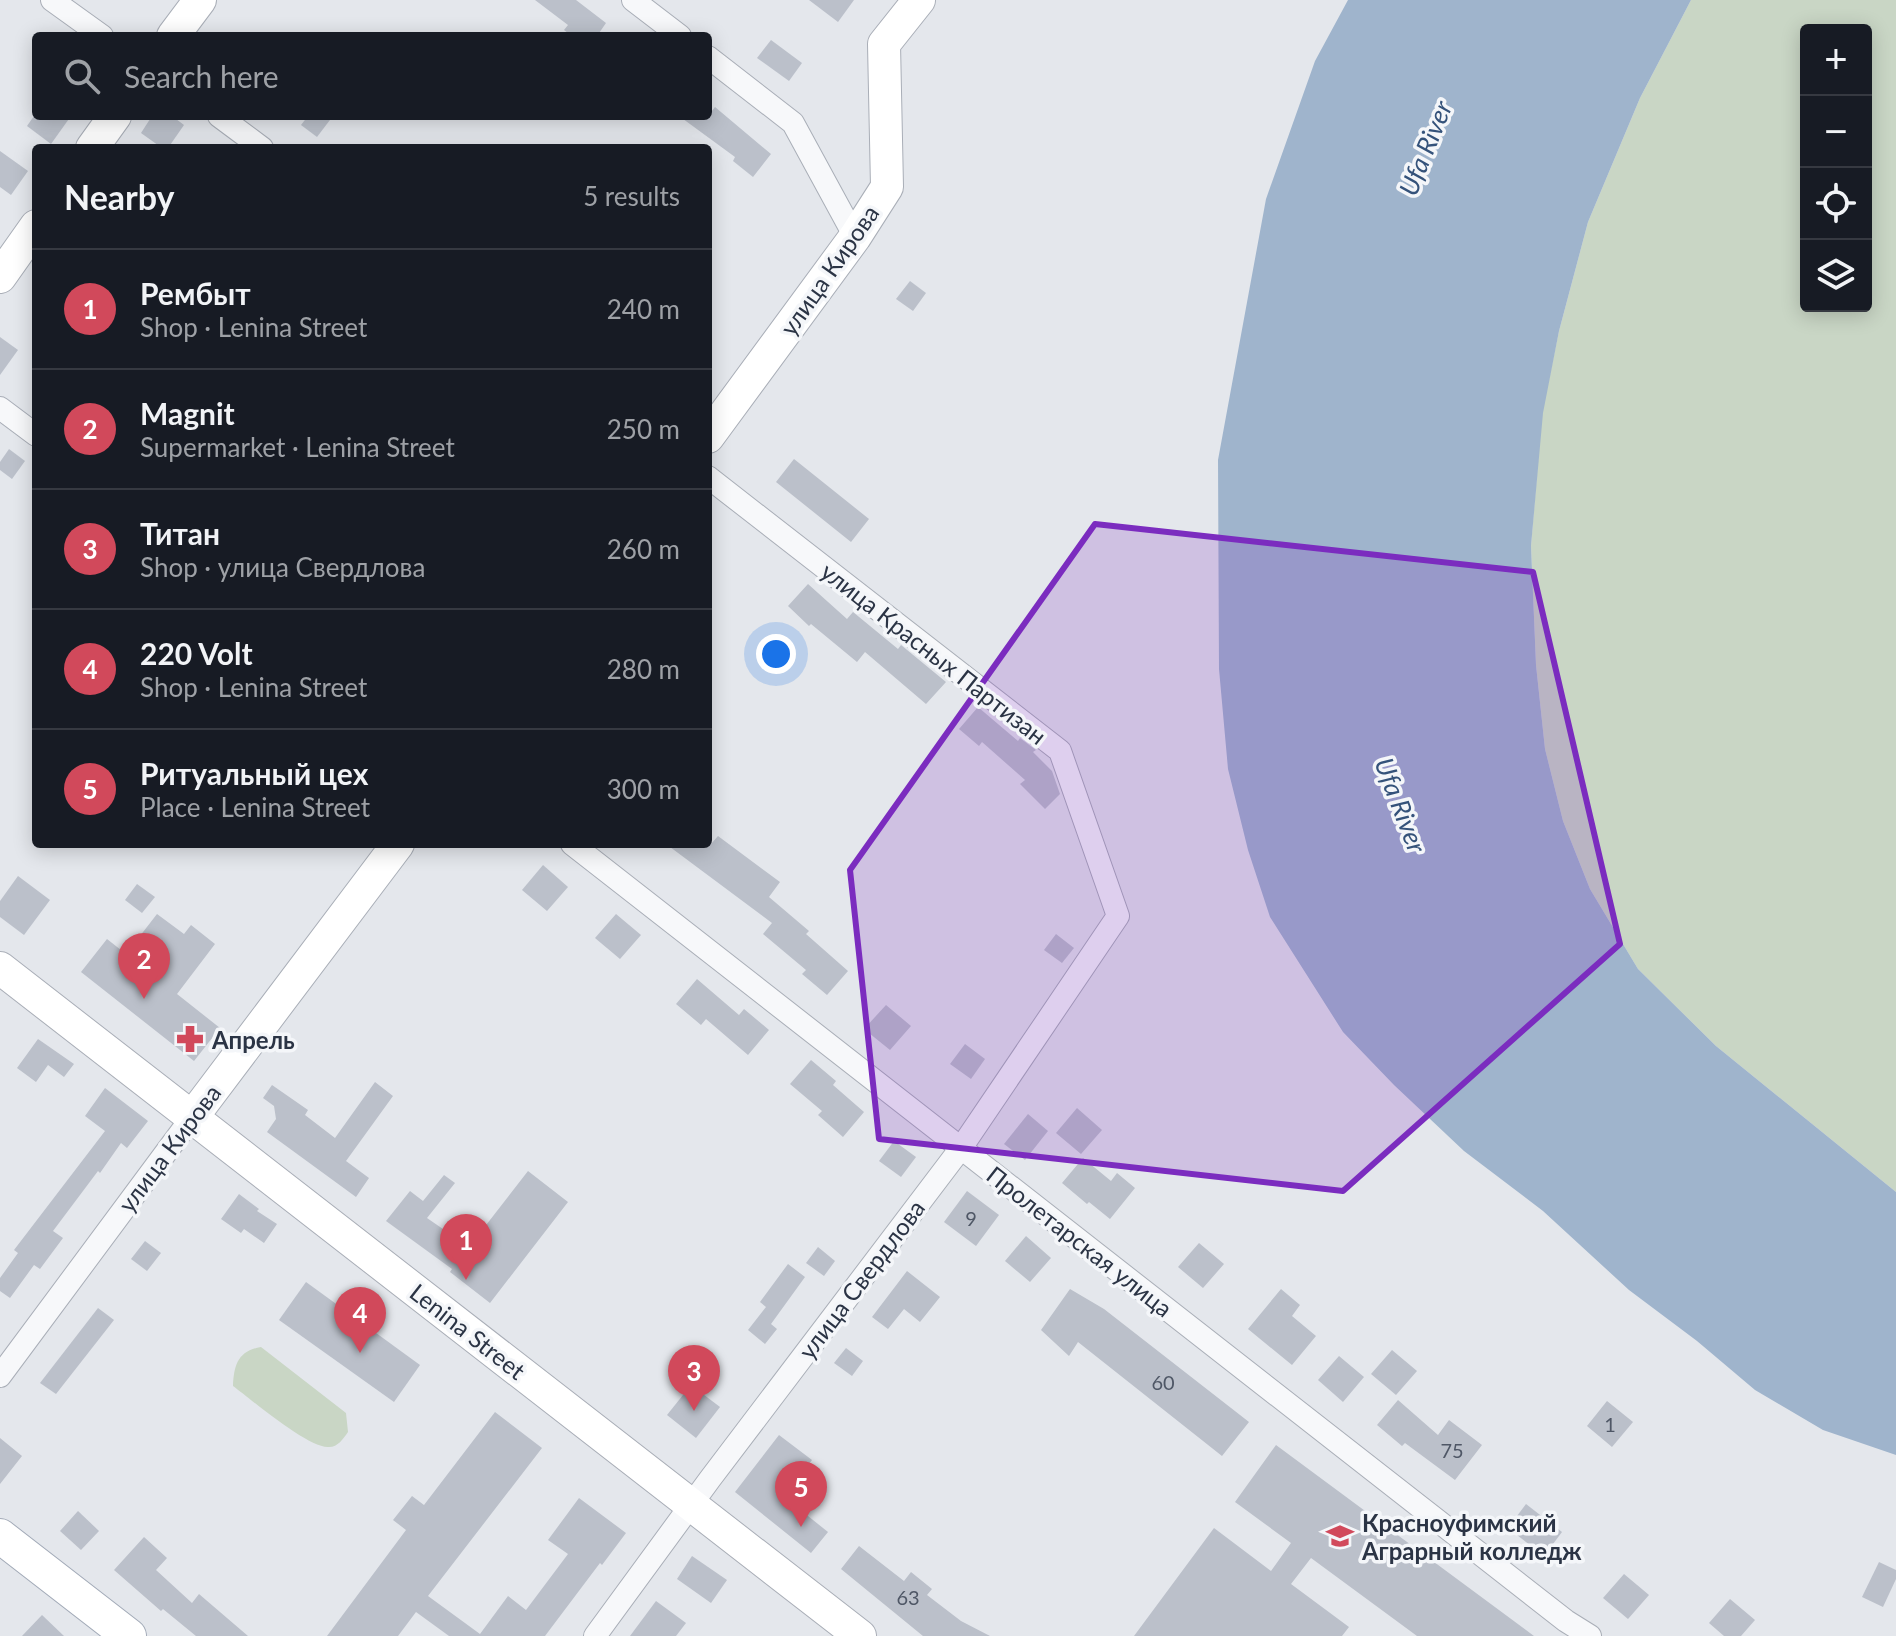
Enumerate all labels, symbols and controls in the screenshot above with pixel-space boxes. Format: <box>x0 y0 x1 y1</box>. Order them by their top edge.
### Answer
map controls <box>1800 24 1872 312</box>
button: + <box>1800 24 1872 96</box>
search box <box>32 32 712 120</box>
icon: search <box>60 54 104 98</box>
text: Search here <box>124 58 279 94</box>
water label: Ufa River <box>1392 95 1459 200</box>
button: − <box>1800 96 1872 168</box>
button: locate <box>1800 168 1872 240</box>
text: Nearby <box>64 176 175 217</box>
text: 5 results <box>583 180 680 212</box>
street label: улица Кирова <box>773 199 885 341</box>
button: layers <box>1800 240 1872 312</box>
text: Рембыт <box>140 275 251 311</box>
text: 1 <box>82 293 98 325</box>
text: 240 m <box>607 293 680 325</box>
text: Shop · Lenina Street <box>140 311 367 343</box>
text: Magnit <box>140 395 235 431</box>
text: 2 <box>82 413 98 445</box>
text: 250 m <box>607 413 680 445</box>
text: Supermarket · Lenina Street <box>140 431 455 463</box>
text: Титан <box>140 515 220 551</box>
text: 3 <box>82 533 98 565</box>
text: 260 m <box>607 533 680 565</box>
text: Shop · улица Свердлова <box>140 551 425 583</box>
street label: улица Красных Партизан <box>816 556 1052 750</box>
your location <box>756 634 796 674</box>
text: 220 Volt <box>140 635 253 671</box>
text: 4 <box>82 653 98 685</box>
text: 280 m <box>607 653 680 685</box>
text: Shop · Lenina Street <box>140 671 367 703</box>
water label: Ufa River <box>1368 753 1434 858</box>
text: Ритуальный цех <box>140 755 368 791</box>
text: 5 <box>82 773 98 805</box>
text: 300 m <box>607 773 680 805</box>
text: Place · Lenina Street <box>140 791 370 823</box>
pin: 2 <box>118 933 170 999</box>
pharmacy icon: Апрель <box>175 1024 205 1054</box>
place label: Апрель <box>211 1025 295 1054</box>
street label: улица Кирова <box>112 1078 226 1218</box>
street label: Пролетарская улица <box>981 1160 1179 1322</box>
street label: улица Свердлова <box>792 1194 930 1364</box>
house number: 9 <box>965 1206 977 1230</box>
pin: 1 <box>440 1214 492 1280</box>
street label: Lenina Street <box>405 1277 532 1385</box>
pin: 4 <box>334 1287 386 1353</box>
pin: 3 <box>668 1345 720 1411</box>
house number: 60 <box>1151 1370 1175 1394</box>
house number: 1 <box>1604 1412 1616 1436</box>
house number: 75 <box>1440 1438 1464 1462</box>
pin: 5 <box>775 1461 827 1527</box>
place label: Красноуфимский Аграрный колледж <box>1361 1508 1582 1565</box>
school or university icon: Красноуфимский Аграрный колледж <box>1325 1521 1355 1551</box>
house number: 63 <box>896 1585 920 1609</box>

